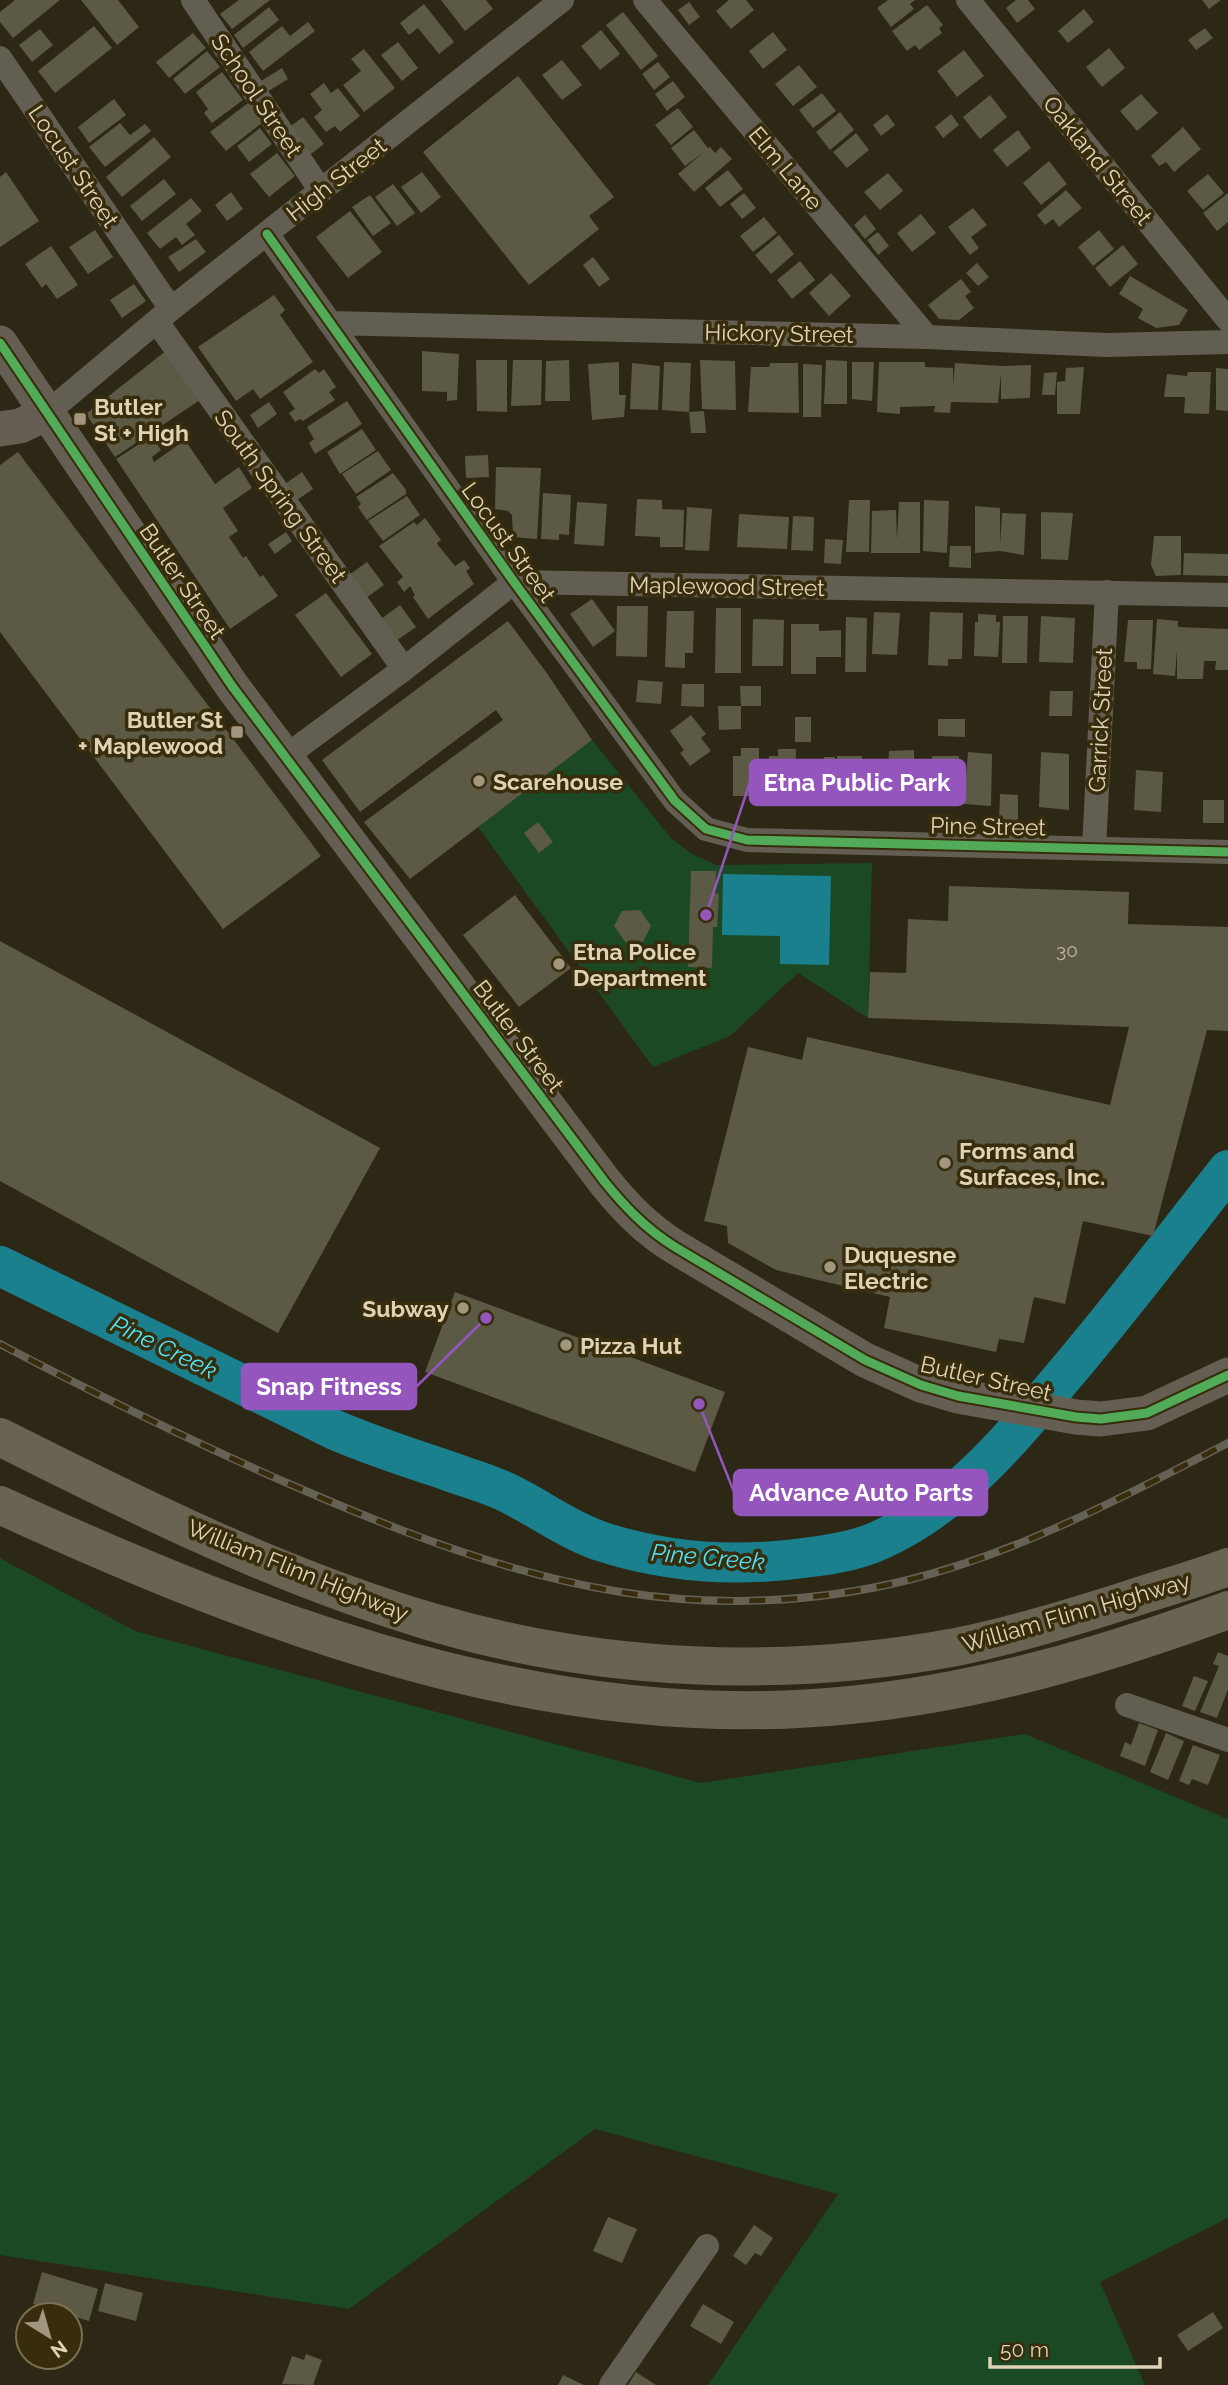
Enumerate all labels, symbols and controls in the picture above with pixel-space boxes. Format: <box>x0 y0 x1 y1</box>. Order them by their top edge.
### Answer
street label: School Street <box>206 28 308 162</box>
street label: Oakland Street <box>1038 90 1158 230</box>
street label: Locust Street <box>23 100 125 232</box>
street label: Elm Lane <box>743 121 829 215</box>
street label: High Street <box>281 131 392 226</box>
street label: Hickory Street <box>704 318 854 348</box>
place label: Butler St + High <box>94 393 189 446</box>
street label: South Spring Street <box>209 404 353 588</box>
marker: Butler St + High <box>72 411 88 427</box>
street label: Locust Street <box>456 477 562 607</box>
street label: Butler Street <box>134 518 232 644</box>
street label: Maplewood Street <box>629 571 825 601</box>
street label: Garrick Street <box>1083 647 1117 793</box>
place label: Butler St + Maplewood <box>78 706 223 759</box>
marker: Butler St + Maplewood <box>229 724 245 740</box>
callout: Etna Public Park <box>750 760 965 805</box>
place label: Scarehouse <box>493 768 623 795</box>
text: Etna Public Park <box>764 768 951 797</box>
marker: Scarehouse <box>471 773 487 789</box>
street label: Pine Street <box>930 811 1046 841</box>
place label: Etna Police Department <box>573 938 707 991</box>
house number: 30 <box>1056 939 1078 961</box>
marker: Etna Police Department <box>551 956 567 972</box>
street label: Butler Street <box>468 975 570 1098</box>
place label: Forms and Surfaces, Inc. <box>959 1137 1105 1190</box>
marker: Forms and Surfaces, Inc. <box>937 1155 953 1171</box>
place label: Duquesne Electric <box>844 1241 957 1294</box>
marker: Duquesne Electric <box>822 1259 838 1275</box>
place label: Subway <box>362 1295 449 1322</box>
marker: Subway <box>455 1300 471 1316</box>
water label: Pine Creek <box>106 1309 222 1385</box>
place label: Pizza Hut <box>580 1332 682 1359</box>
marker: Pizza Hut <box>558 1337 574 1353</box>
street label: Butler Street <box>918 1350 1054 1406</box>
callout: Snap Fitness <box>242 1364 416 1409</box>
text: Snap Fitness <box>256 1372 402 1401</box>
callout: Advance Auto Parts <box>734 1470 987 1515</box>
text: Advance Auto Parts <box>749 1478 973 1507</box>
street label: William Flinn Highway <box>184 1513 412 1627</box>
water label: Pine Creek <box>650 1538 766 1576</box>
street label: William Flinn Highway <box>959 1566 1193 1658</box>
north arrow <box>14 2301 84 2371</box>
scale bar <box>990 2326 1160 2370</box>
text: N <box>47 2336 72 2363</box>
text: 50 m <box>1000 2337 1049 2362</box>

